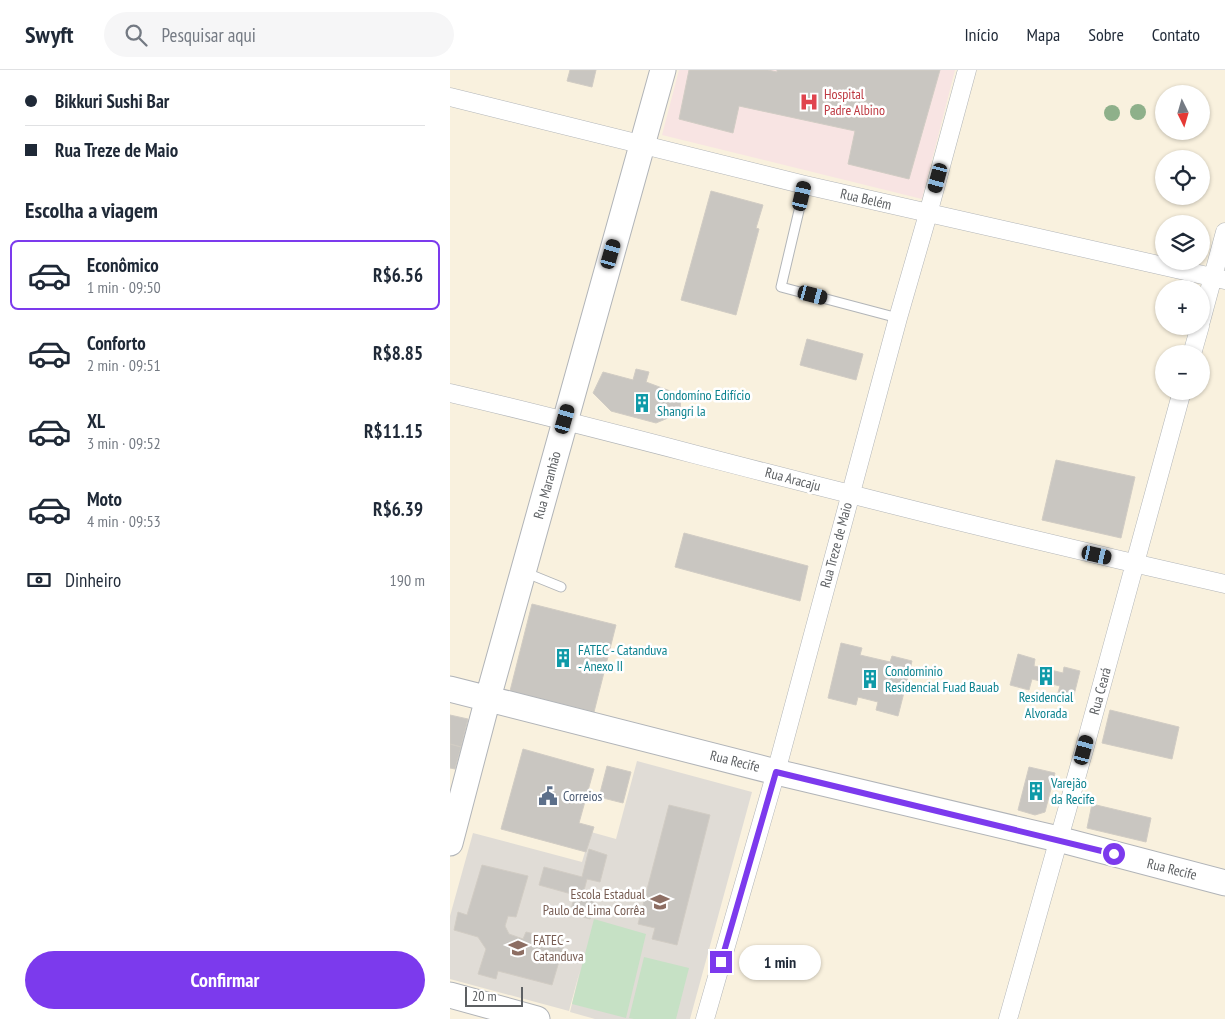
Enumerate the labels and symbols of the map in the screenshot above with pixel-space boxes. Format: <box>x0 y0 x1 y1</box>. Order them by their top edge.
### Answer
place label: Hospital Padre Albino <box>824 85 885 119</box>
north arrow <box>1155 85 1210 140</box>
hospital icon: Hospital Padre Albino <box>798 91 820 113</box>
car <box>926 162 949 194</box>
car <box>791 180 812 212</box>
street label: Rua Belém <box>839 184 893 214</box>
car <box>599 238 622 270</box>
car <box>796 284 829 306</box>
place label: Condomíno Edifício Shangri la <box>657 386 750 420</box>
building icon: Condomíno Edifício Shangri la <box>631 392 653 414</box>
car <box>553 403 576 435</box>
street label: Rua Maranhão <box>529 449 565 521</box>
street label: Rua Aracaju <box>763 463 823 495</box>
street label: Rua Treze de Maio <box>816 500 856 590</box>
car <box>1080 544 1113 566</box>
place label: FATEC - Catanduva - Anexo II <box>578 641 667 675</box>
building icon: FATEC - Catanduva - Anexo II <box>552 647 574 669</box>
place label: Condominio Residencial Fuad Bauab <box>885 662 999 696</box>
building icon: Residencial Alvorada <box>1035 665 1057 687</box>
street label: Rua Ceará <box>1085 665 1115 717</box>
building icon: Condominio Residencial Fuad Bauab <box>859 668 881 690</box>
place label: Residencial Alvorada <box>1019 688 1074 722</box>
car <box>1072 734 1095 766</box>
street label: Rua Recife <box>708 746 762 776</box>
place label: Varejão da Recife <box>1050 774 1095 808</box>
building icon: Varejão da Recife <box>1025 780 1047 802</box>
public building icon: Correios <box>537 785 559 807</box>
place label: Correios <box>563 787 603 805</box>
route start <box>1103 843 1125 865</box>
street label: Rua Recife <box>1145 854 1199 884</box>
place label: Escola Estadual Paulo de Lima Corrêa <box>543 885 646 919</box>
school or university icon: Escola Estadual Paulo de Lima Corrêa <box>649 891 671 913</box>
place label: FATEC - Catanduva <box>533 931 584 965</box>
school or university icon: FATEC - Catanduva <box>507 937 529 959</box>
callout: 1 min <box>738 944 821 980</box>
route end <box>710 951 732 973</box>
scale bar <box>465 984 522 1007</box>

